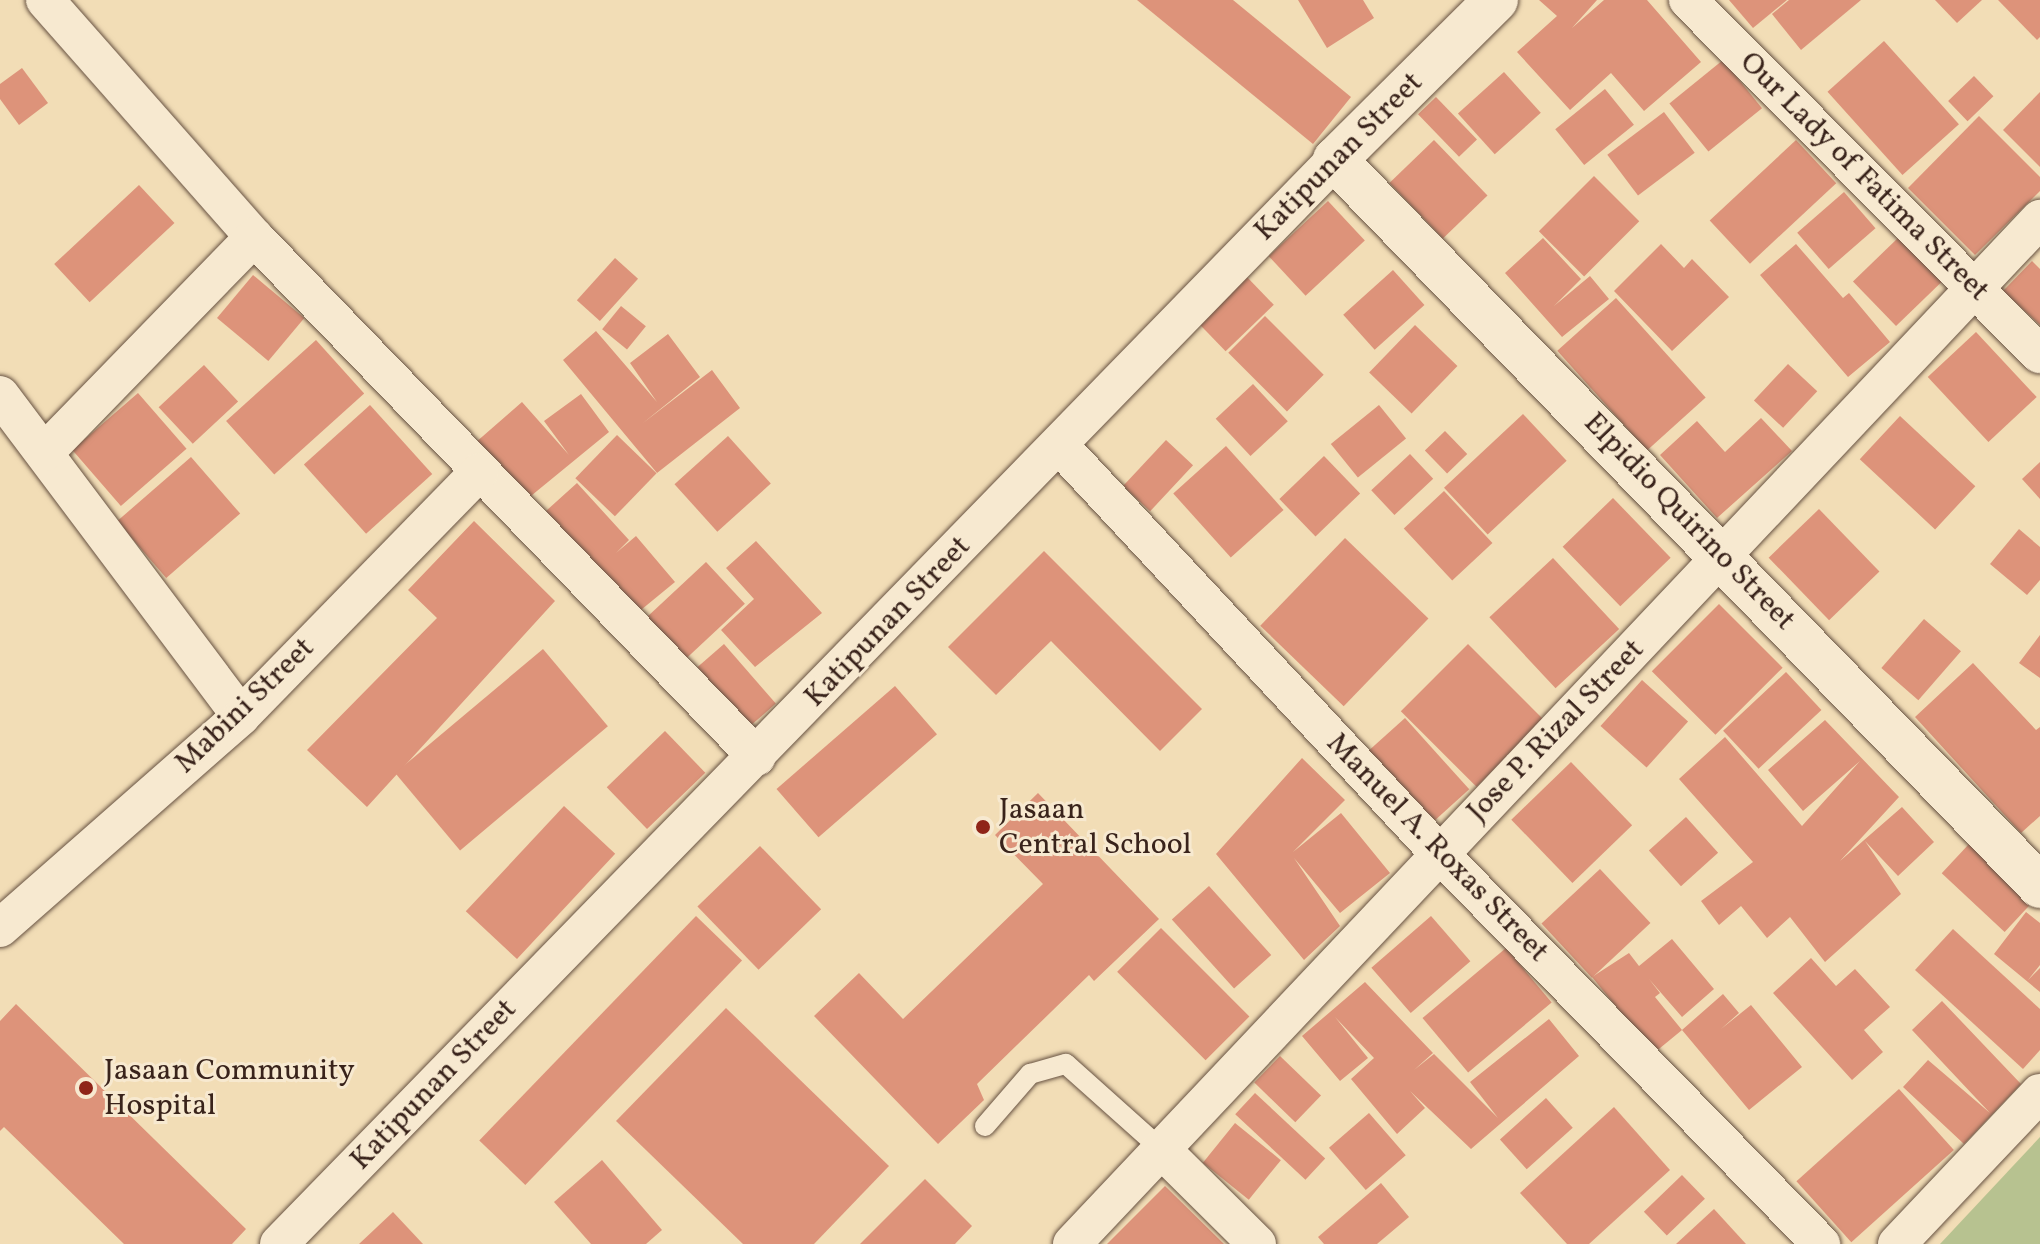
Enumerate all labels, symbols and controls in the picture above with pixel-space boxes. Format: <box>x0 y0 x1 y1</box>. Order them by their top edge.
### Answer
street label: Our Lady of Fatima Street <box>1732 45 1996 309</box>
street label: Katipunan Street <box>1247 65 1431 249</box>
street label: Elpidio Quirino Street <box>1576 406 1802 638</box>
street label: Katipunan Street <box>797 529 979 715</box>
street label: Mabini Street <box>168 631 322 781</box>
street label: Jose P. Rizal Street <box>1460 632 1652 830</box>
street label: Manuel A. Roxas Street <box>1318 726 1556 970</box>
place label: Jasaan Central School <box>999 792 1191 862</box>
marker: Jasaan Central School <box>974 818 992 836</box>
street label: Katipunan Street <box>343 992 525 1178</box>
place label: Jasaan Community Hospital <box>104 1053 355 1124</box>
marker: Jasaan Community Hospital <box>75 1077 97 1099</box>

